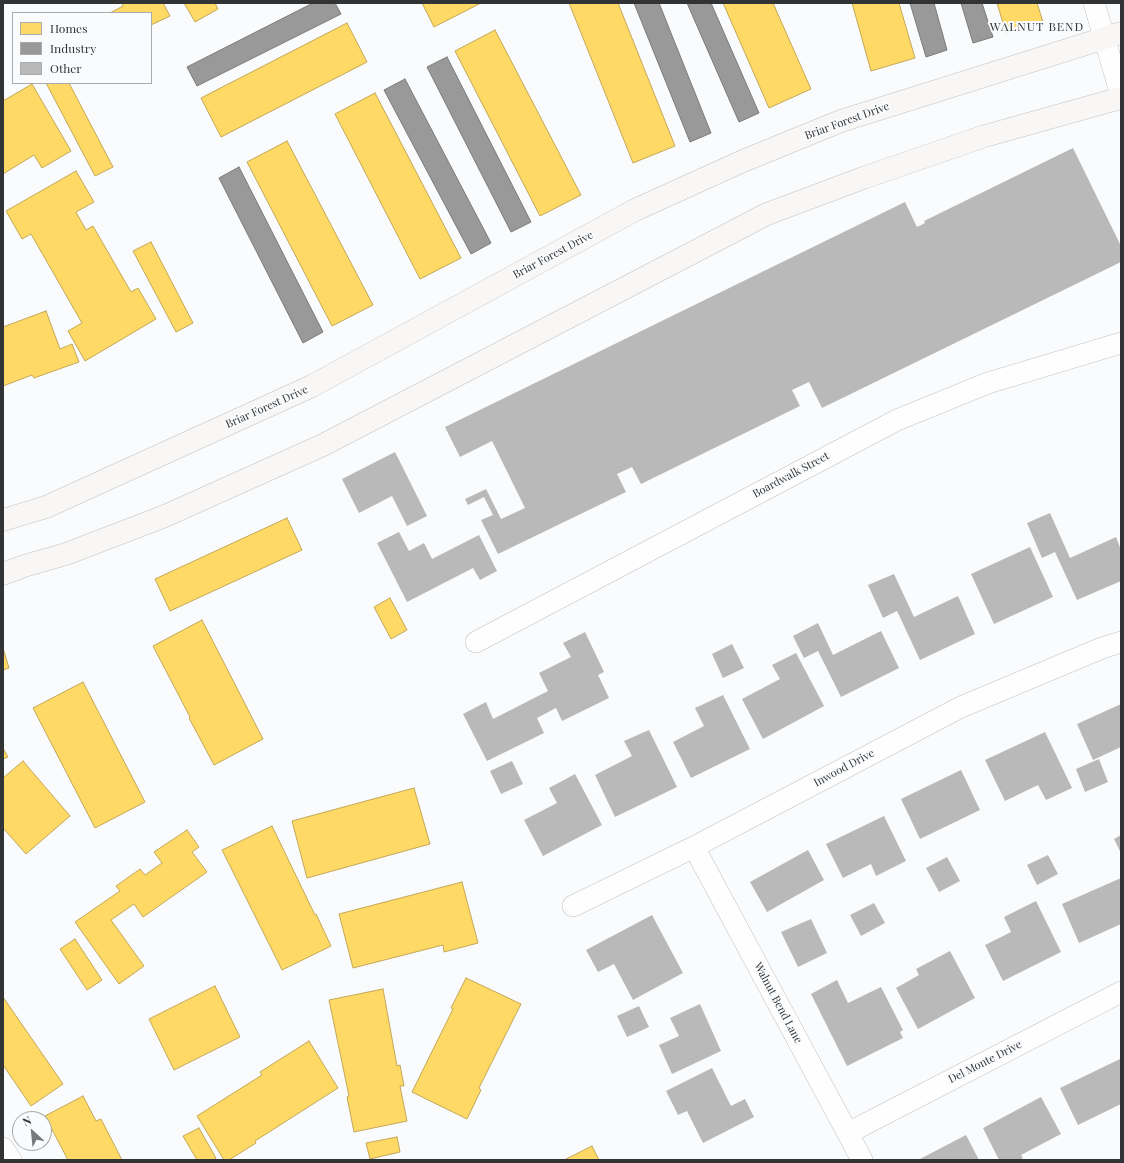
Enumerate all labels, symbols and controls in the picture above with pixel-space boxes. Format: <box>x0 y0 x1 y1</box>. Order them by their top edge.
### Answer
legend <box>12 12 152 84</box>
text: Homes <box>50 20 88 36</box>
district label: WALNUT BEND <box>990 20 1084 34</box>
text: Industry <box>50 40 96 56</box>
text: Other <box>50 60 82 76</box>
street label: Briar Forest Drive <box>803 100 891 142</box>
street label: Briar Forest Drive <box>511 228 595 282</box>
street label: Briar Forest Drive <box>224 383 310 431</box>
street label: Boardwalk Street <box>750 449 832 501</box>
street label: Inwood Drive <box>811 747 877 789</box>
street label: Walnut Bend Lane <box>751 960 805 1046</box>
street label: Del Monte Drive <box>946 1038 1024 1086</box>
north arrow <box>12 1111 52 1151</box>
text: N <box>20 1112 34 1129</box>

